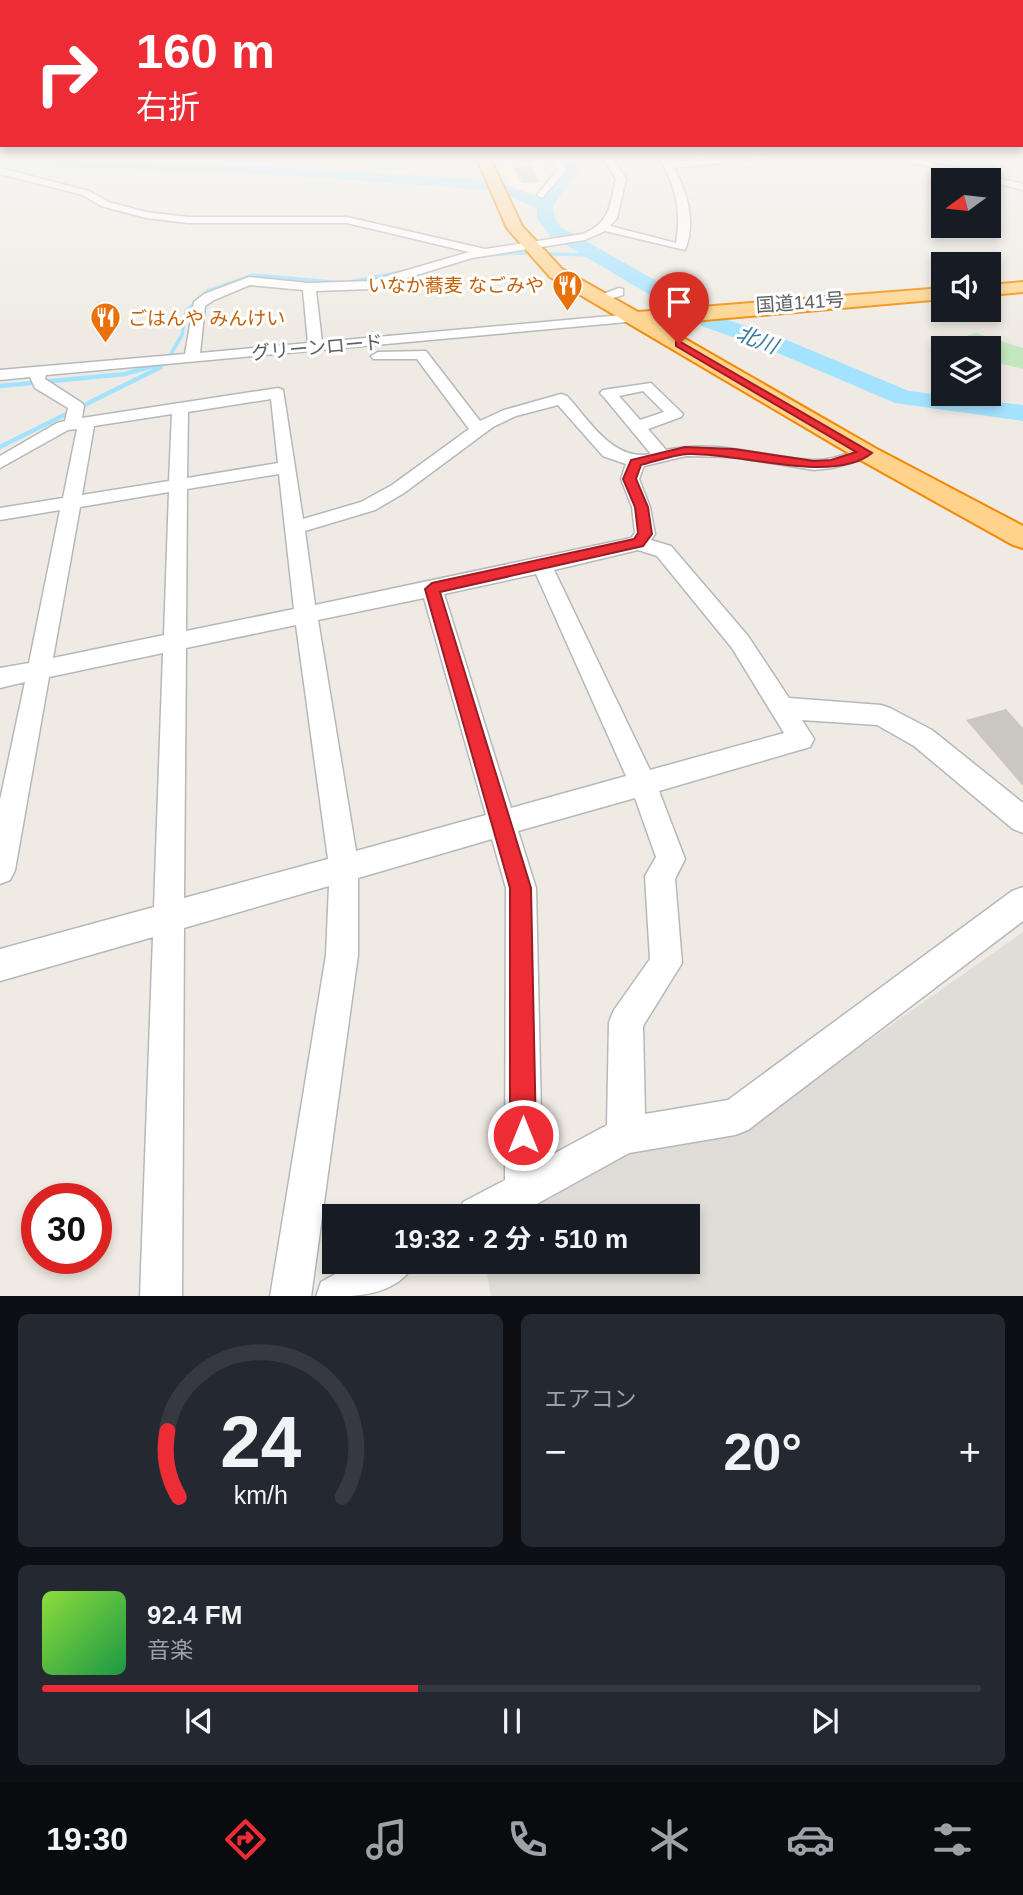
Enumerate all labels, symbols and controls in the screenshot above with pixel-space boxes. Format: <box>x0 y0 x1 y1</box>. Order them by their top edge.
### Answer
text: 160 m <box>136 24 275 78</box>
icon: right <box>21 28 112 119</box>
text: 右折 <box>136 89 200 125</box>
north arrow <box>931 168 1001 238</box>
map controls <box>931 168 1001 406</box>
button: sound <box>931 252 1001 322</box>
restaurant icon: いなか蕎麦 なごみや <box>550 268 584 312</box>
pin <box>649 272 709 344</box>
place label: いなか蕎麦 なごみや <box>368 275 544 296</box>
icon: arrive <box>660 283 698 321</box>
street label: 国道141号 <box>755 289 845 316</box>
restaurant icon: ごはんや みんけい <box>88 301 122 345</box>
place label: ごはんや みんけい <box>128 308 285 329</box>
water label: 北川 <box>733 321 783 359</box>
street label: グリーンロード <box>250 331 384 364</box>
button: layers <box>931 336 1001 406</box>
position arrow <box>486 1098 560 1172</box>
speed limit sign: 30 <box>21 1183 112 1274</box>
text: 19:32 · 2 分 · 510 m <box>394 1224 628 1254</box>
text: エアコン <box>545 1386 637 1412</box>
text: 24 <box>220 1401 301 1482</box>
text: 20° <box>723 1423 802 1481</box>
text: − <box>545 1431 567 1473</box>
text: + <box>959 1431 981 1473</box>
text: km/h <box>233 1480 287 1508</box>
text: 92.4 FM <box>147 1600 242 1630</box>
text: 音楽 <box>147 1637 193 1663</box>
icon: previous <box>180 1702 218 1740</box>
icon: pause <box>493 1702 531 1740</box>
icon: next <box>806 1702 844 1740</box>
icon: directions <box>221 1815 270 1864</box>
icon: music <box>362 1815 411 1864</box>
icon: phone <box>503 1815 552 1864</box>
icon: climate <box>645 1815 694 1864</box>
icon: car <box>786 1815 835 1864</box>
icon: filters <box>928 1815 977 1864</box>
text: 19:30 <box>46 1821 128 1857</box>

